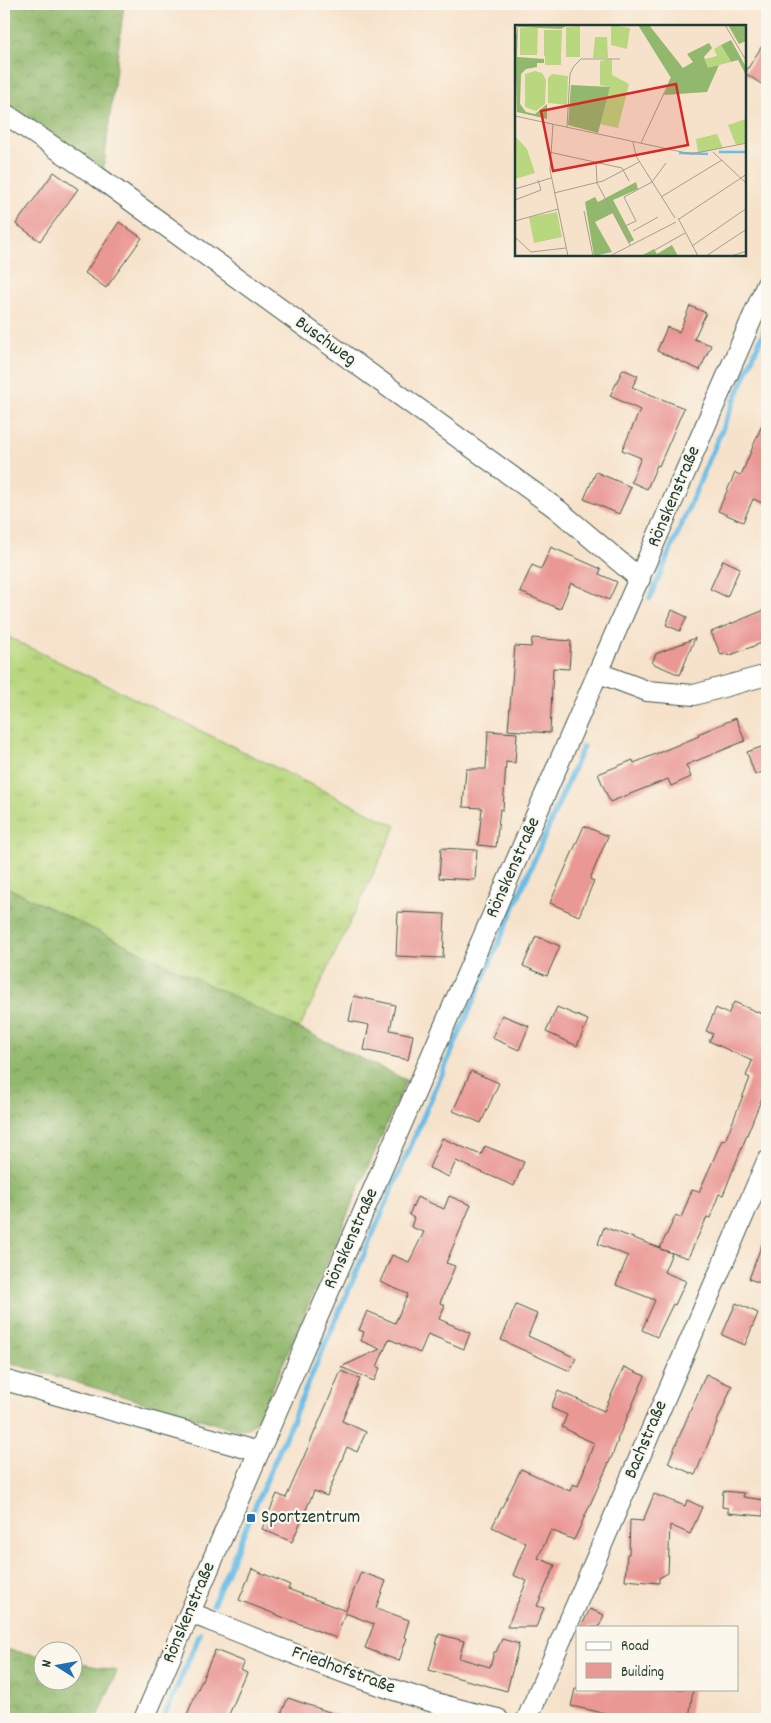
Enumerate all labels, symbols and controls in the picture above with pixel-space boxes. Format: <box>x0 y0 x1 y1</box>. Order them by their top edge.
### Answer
inset map <box>515 25 746 256</box>
street label: Buschweg <box>289 310 361 374</box>
street label: Rönskenstraße <box>642 442 708 552</box>
street label: Rönskenstraße <box>480 813 548 923</box>
street label: Rönskenstraße <box>318 1184 386 1294</box>
street label: Bachstraße <box>618 1397 676 1483</box>
place label: Sportzentrum <box>261 1505 360 1532</box>
marker: Sportzentrum <box>245 1512 257 1524</box>
street label: Rönskenstraße <box>157 1558 223 1668</box>
legend <box>576 1626 738 1690</box>
text: Road <box>621 1636 649 1658</box>
north arrow <box>32 1640 82 1690</box>
street label: Friedhofstraße <box>287 1640 399 1702</box>
text: N <box>37 1659 58 1669</box>
text: Building <box>621 1662 664 1684</box>

